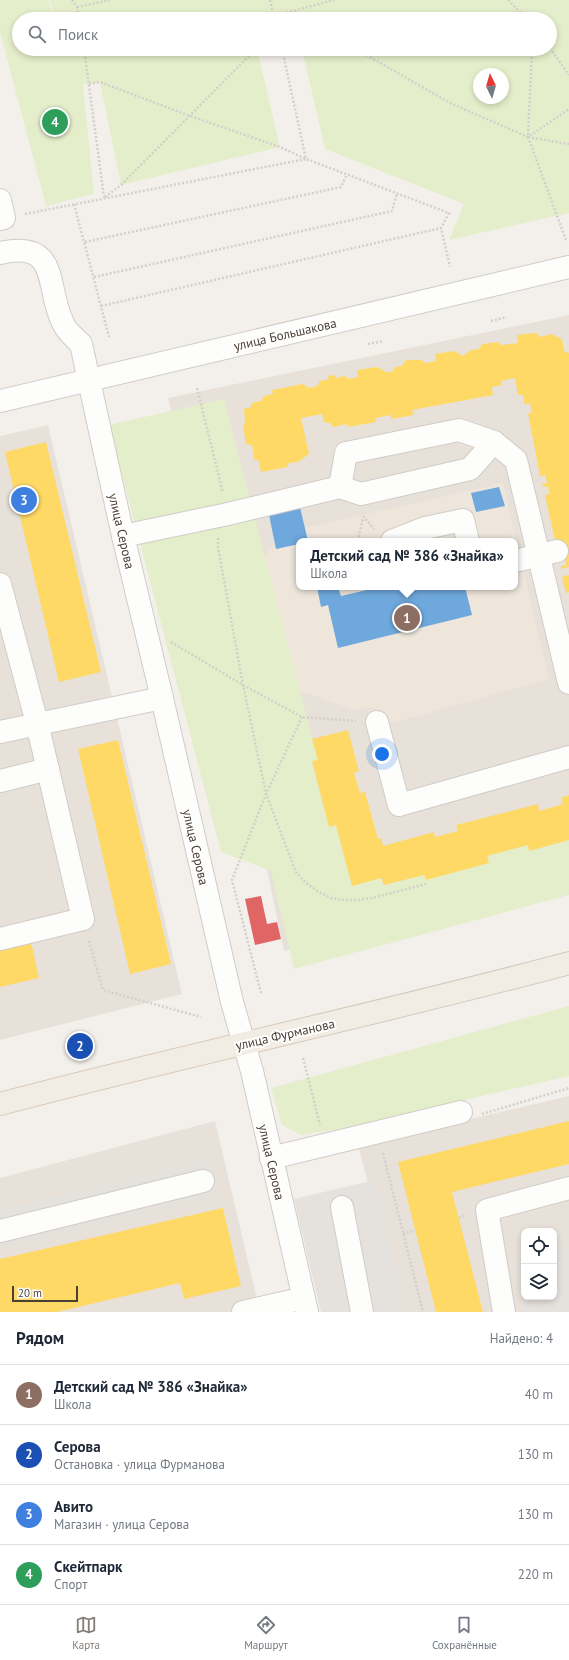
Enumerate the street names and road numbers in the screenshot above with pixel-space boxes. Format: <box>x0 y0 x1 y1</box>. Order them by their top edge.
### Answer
street label: улица Большакова <box>232 314 338 355</box>
street label: улица Серова <box>105 492 138 571</box>
street label: улица Серова <box>179 808 212 887</box>
street label: улица Фурманова <box>234 1015 336 1054</box>
street label: улица Серова <box>255 1123 288 1202</box>

